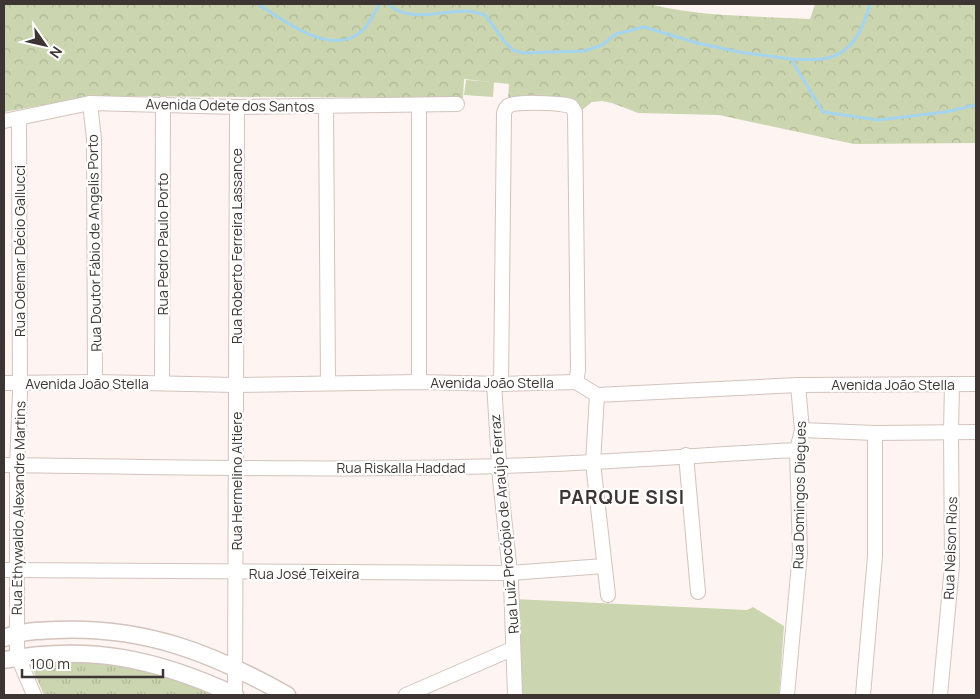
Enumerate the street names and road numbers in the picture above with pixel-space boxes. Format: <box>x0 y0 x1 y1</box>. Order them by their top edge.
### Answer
street label: Avenida Odete dos Santos <box>145 94 315 116</box>
street label: Rua Doutor Fábio de Angelis Porto <box>83 134 105 352</box>
street label: Rua Roberto Ferreira Lassance <box>227 148 246 344</box>
street label: Rua Odemar Décio Gallucci <box>10 165 29 337</box>
street label: Rua Pedro Paulo Porto <box>153 173 172 315</box>
street label: Avenida João Stella <box>430 373 554 392</box>
street label: Avenida João Stella <box>25 374 149 393</box>
street label: Avenida João Stella <box>831 375 955 394</box>
street label: Rua Ethywaldo Alexandre Martins <box>7 401 29 615</box>
street label: Rua Hermelino Altiere <box>227 412 246 550</box>
street label: Rua Luiz Procópio de Araújo Ferraz <box>485 413 523 635</box>
street label: Rua Domingos Diegues <box>788 421 810 569</box>
street label: Rua Riskalla Haddad <box>336 458 466 477</box>
street label: Rua Nelson Rios <box>939 496 961 600</box>
street label: Rua José Teixeira <box>249 564 359 583</box>

